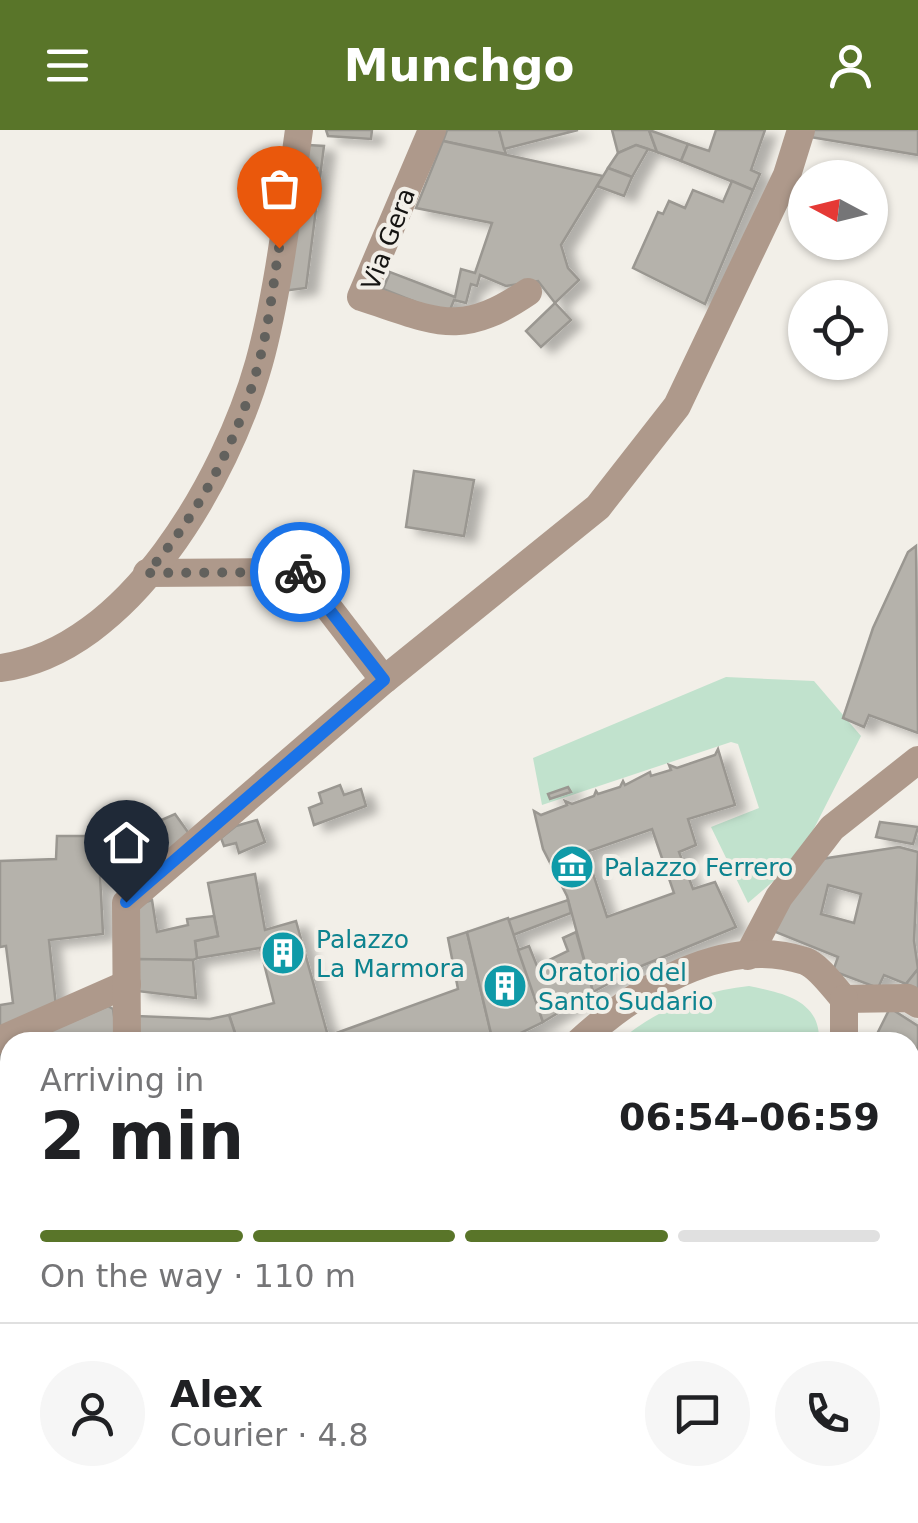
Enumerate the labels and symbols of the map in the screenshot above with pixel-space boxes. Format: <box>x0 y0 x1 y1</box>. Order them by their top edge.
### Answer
pin <box>237 146 322 249</box>
north arrow <box>788 160 888 260</box>
street label: Via Gera <box>356 184 421 294</box>
courier <box>250 522 350 622</box>
pin <box>84 800 169 903</box>
museum icon: Palazzo Ferrero <box>549 844 595 890</box>
place label: Palazzo Ferrero <box>604 853 793 882</box>
place label: Palazzo La Marmora <box>316 925 465 983</box>
building icon: Palazzo La Marmora <box>260 930 306 976</box>
place label: Oratorio del Santo Sudario <box>538 958 714 1016</box>
building icon: Oratorio del Santo Sudario <box>482 963 528 1009</box>

